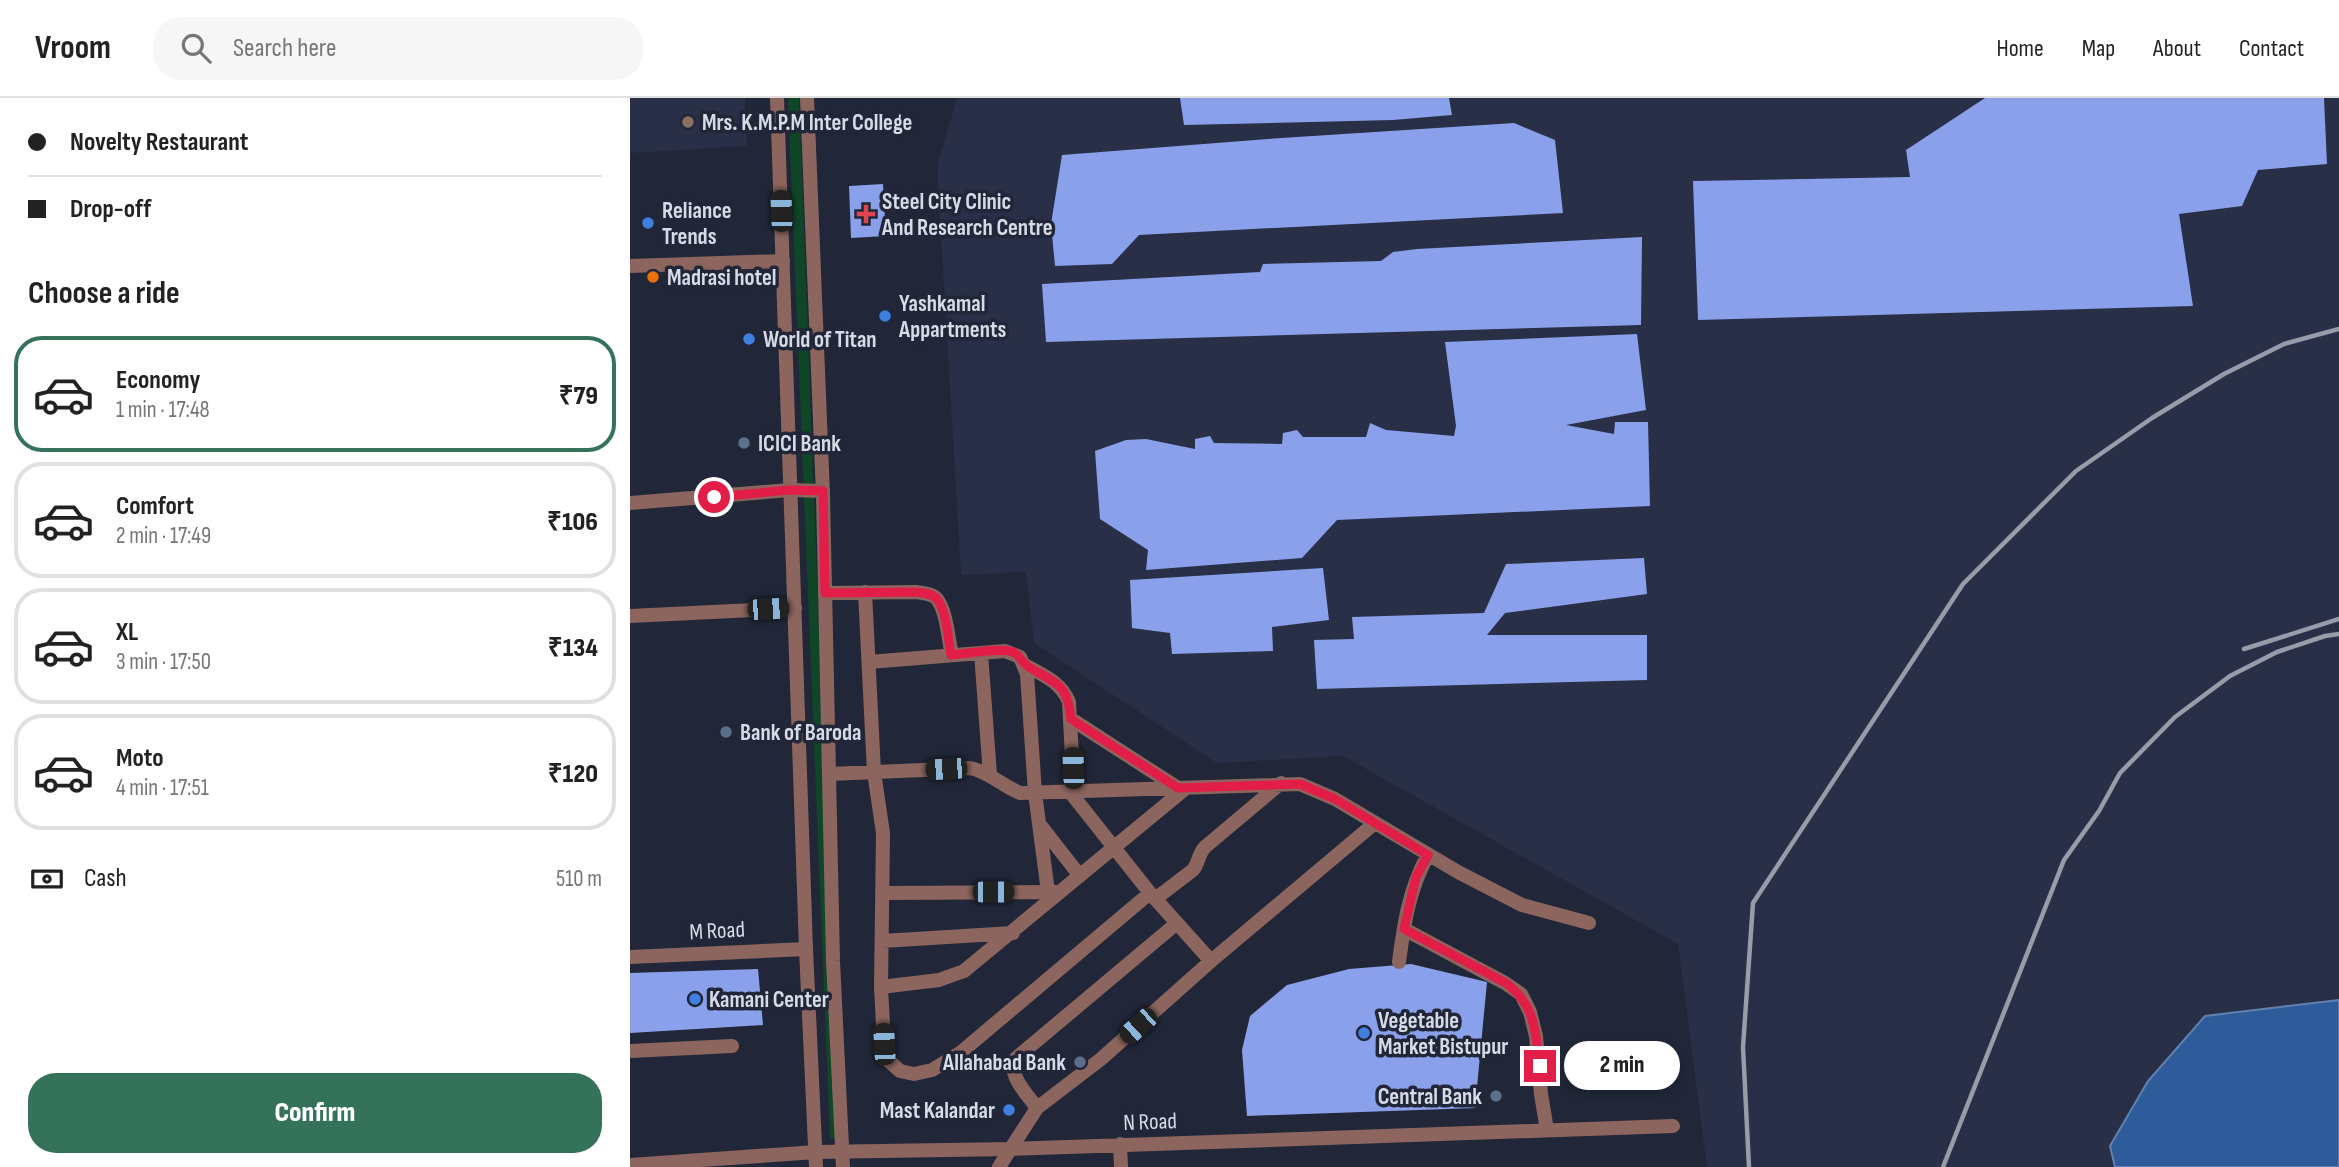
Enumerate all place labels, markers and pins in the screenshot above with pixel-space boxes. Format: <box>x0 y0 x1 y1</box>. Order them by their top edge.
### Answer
place label: Mrs. K.M.P.M Inter College <box>702 109 912 137</box>
marker: Mrs. K.M.P.M Inter College <box>680 114 696 130</box>
place label: Steel City Clinic And Research Centre <box>881 188 1052 242</box>
place label: Reliance Trends <box>662 197 732 251</box>
marker: Steel City Clinic And Research Centre <box>856 204 876 224</box>
marker: Reliance Trends <box>640 215 656 231</box>
place label: Madrasi hotel <box>667 264 777 292</box>
marker: Madrasi hotel <box>645 269 661 285</box>
place label: Yashkamal Appartments <box>898 290 1007 344</box>
marker: Yashkamal Appartments <box>877 308 893 324</box>
place label: World of Titan <box>763 326 877 354</box>
marker: World of Titan <box>741 331 757 347</box>
place label: ICICI Bank <box>758 430 841 458</box>
marker: ICICI Bank <box>736 435 752 451</box>
place label: Bank of Baroda <box>740 719 861 747</box>
marker: Bank of Baroda <box>718 724 734 740</box>
place label: Kamani Center <box>709 986 829 1014</box>
marker: Kamani Center <box>687 991 703 1007</box>
place label: Vegetable Market Bistupur <box>1378 1007 1508 1061</box>
marker: Vegetable Market Bistupur <box>1356 1025 1372 1041</box>
place label: Allahabad Bank <box>942 1049 1066 1077</box>
marker: Allahabad Bank <box>1072 1054 1088 1070</box>
place label: Central Bank <box>1378 1083 1482 1111</box>
marker: Central Bank <box>1488 1088 1504 1104</box>
place label: Mast Kalandar <box>880 1097 995 1125</box>
marker: Mast Kalandar <box>1001 1102 1017 1118</box>

